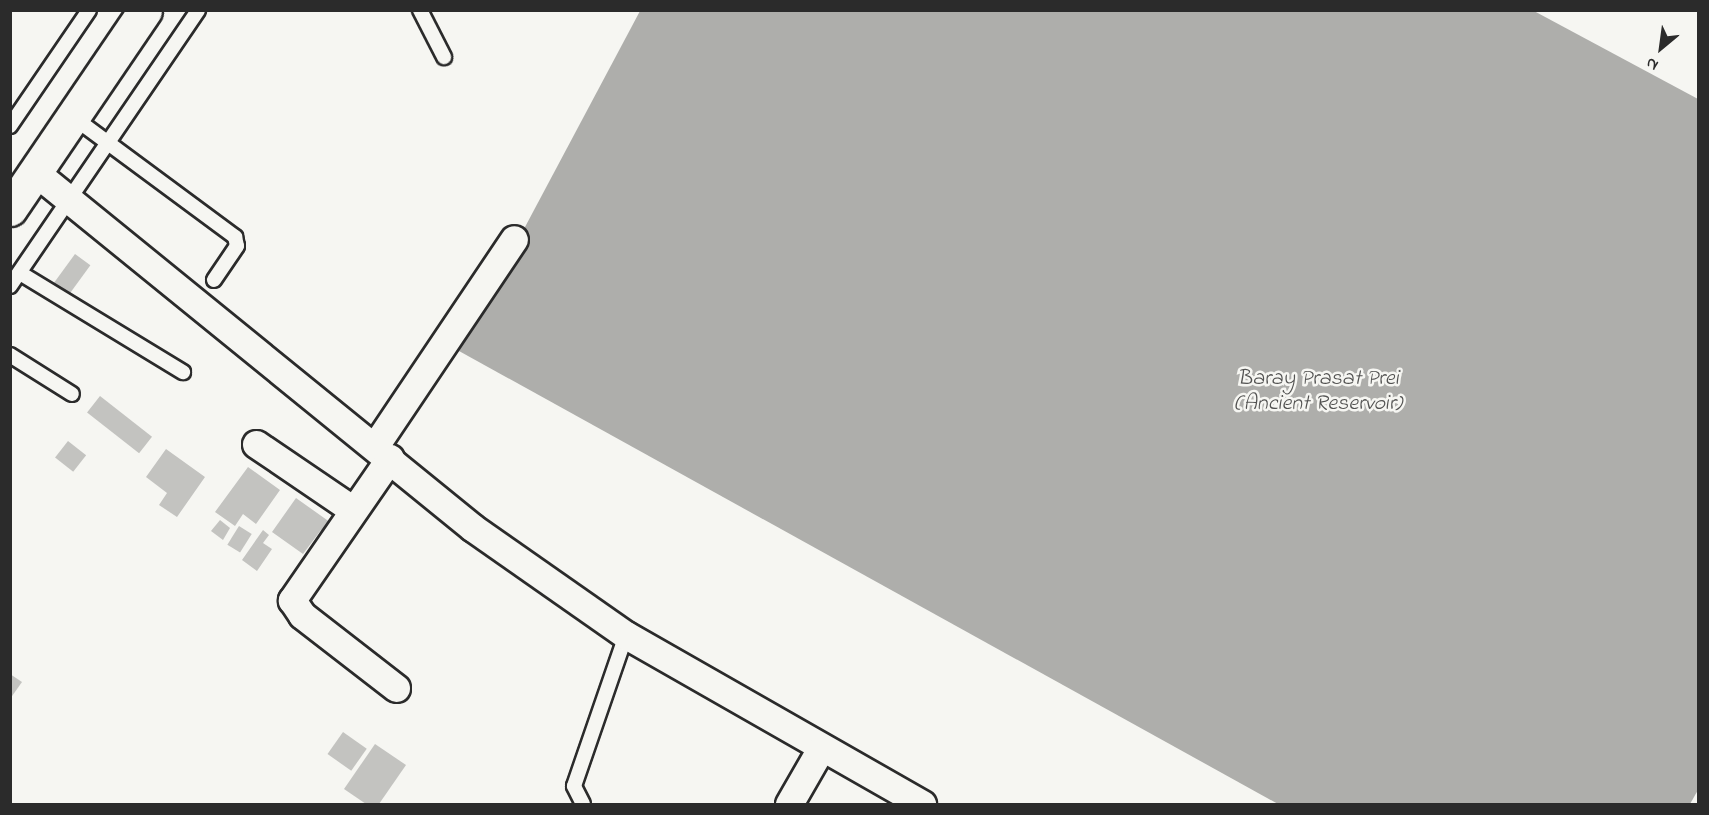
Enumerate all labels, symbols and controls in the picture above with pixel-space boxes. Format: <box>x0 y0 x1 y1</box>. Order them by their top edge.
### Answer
north arrow <box>1631 18 1691 78</box>
text: N <box>1642 51 1663 77</box>
water label: Baray Prasat Prei (Ancient Reservoir) <box>1234 366 1402 418</box>

